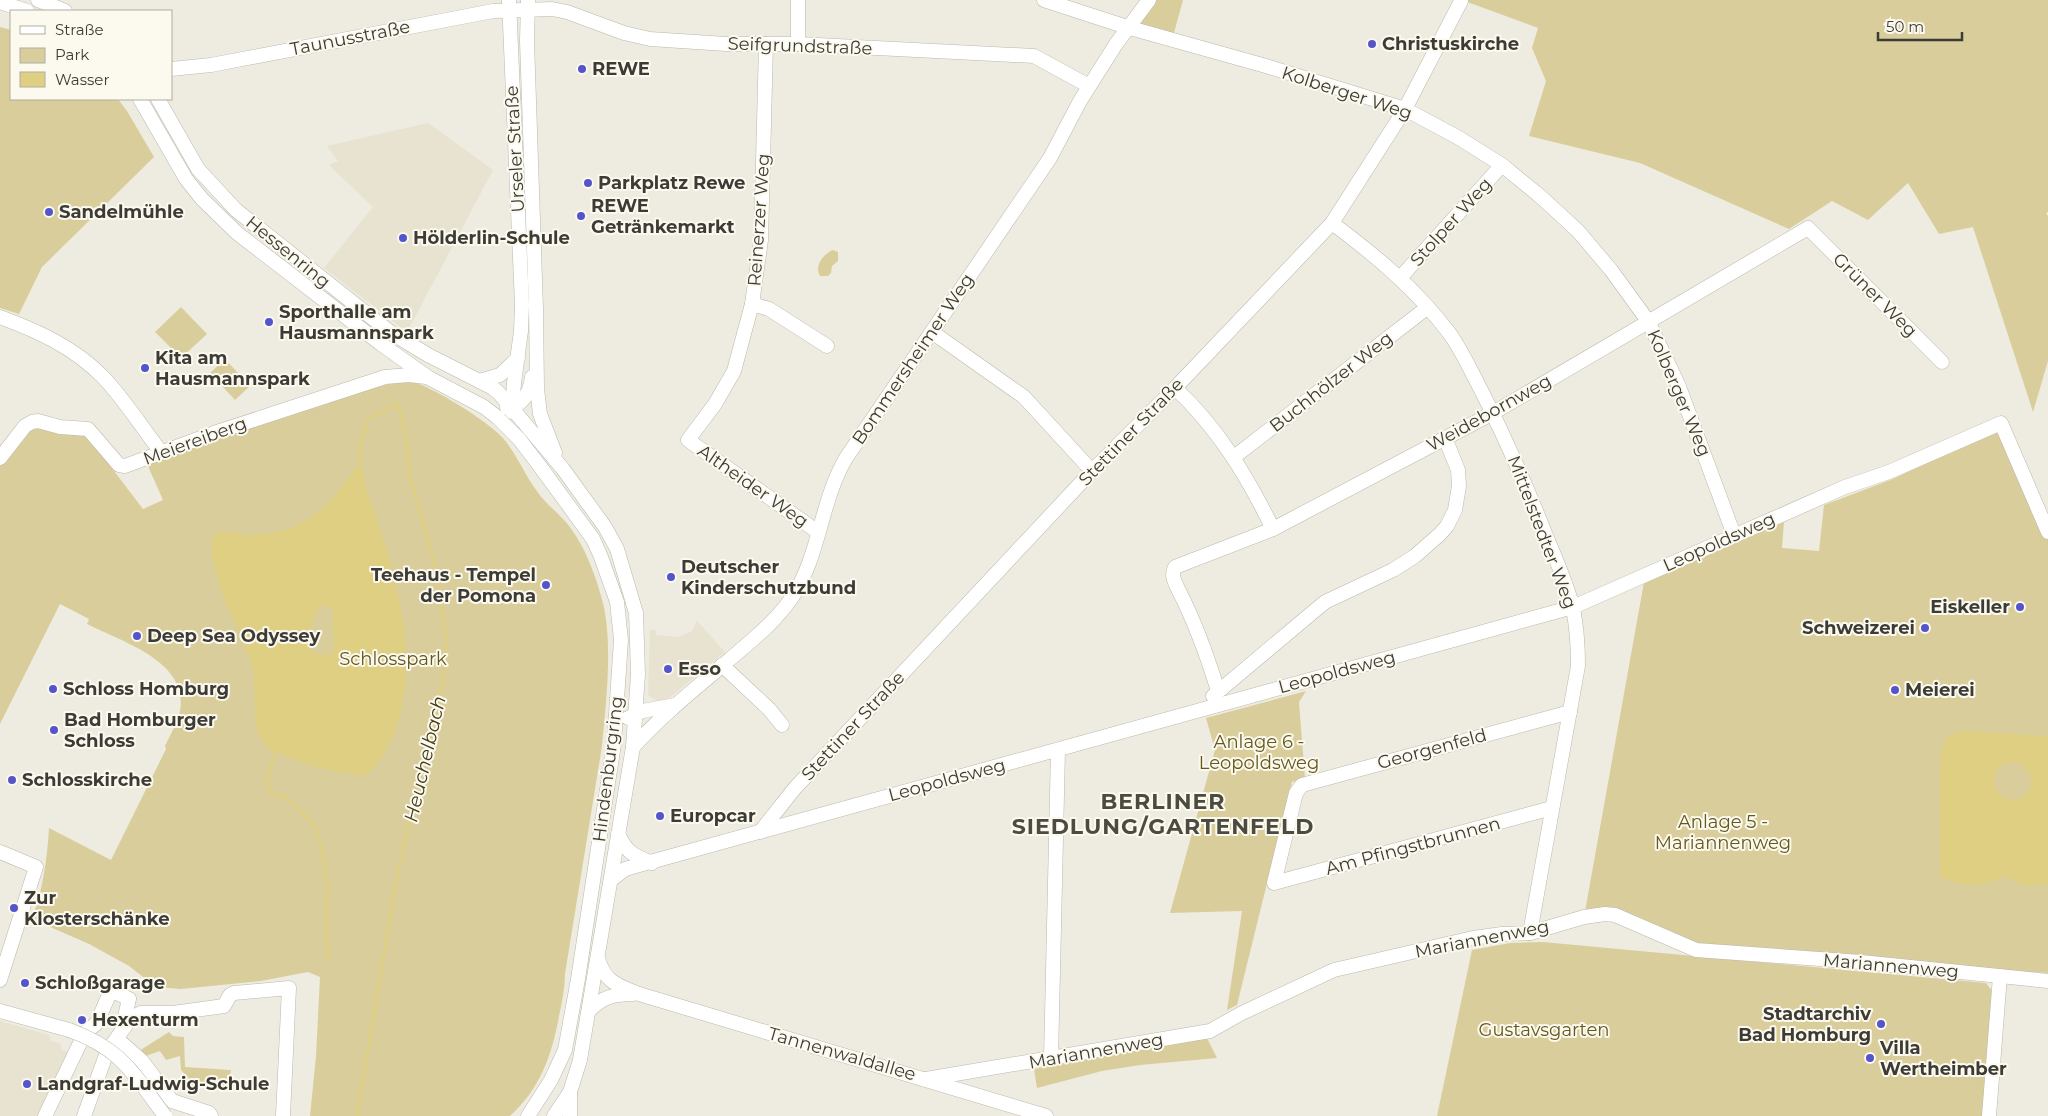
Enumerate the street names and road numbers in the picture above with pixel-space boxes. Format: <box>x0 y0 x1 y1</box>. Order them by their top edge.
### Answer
street label: Taunusstraße <box>288 16 412 60</box>
street label: Seifgrundstraße <box>727 32 873 60</box>
street label: Kolberger Weg <box>1279 62 1415 124</box>
street label: Urseler Straße <box>501 85 529 213</box>
street label: Reinerzer Weg <box>743 153 775 287</box>
street label: Stolper Weg <box>1406 173 1496 271</box>
street label: Hessenring <box>241 211 335 293</box>
street label: Grüner Weg <box>1828 248 1922 342</box>
street label: Bommersheimer Weg <box>847 269 979 449</box>
street label: Kolberger Weg <box>1642 326 1716 460</box>
street label: Buchhölzer Weg <box>1265 327 1397 437</box>
street label: Weidebornweg <box>1423 370 1555 456</box>
street label: Stettiner Straße <box>1074 373 1188 491</box>
street label: Meiereiberg <box>140 412 250 470</box>
street label: Altheider Weg <box>693 440 813 532</box>
street label: Mittelstedter Weg <box>1503 452 1581 612</box>
street label: Leopoldsweg <box>1659 507 1779 577</box>
street label: Leopoldsweg <box>1276 646 1398 698</box>
street label: Stettiner Straße <box>797 667 909 785</box>
street label: Hindenburgring <box>588 695 628 843</box>
street label: Georgenfeld <box>1375 724 1489 774</box>
street label: Leopoldsweg <box>886 754 1008 806</box>
street label: Am Pfingstbrunnen <box>1323 812 1503 880</box>
street label: Mariannenweg <box>1413 915 1551 963</box>
street label: Mariannenweg <box>1822 949 1960 983</box>
street label: Tannenwaldallee <box>766 1022 919 1086</box>
street label: Mariannenweg <box>1027 1028 1165 1074</box>

